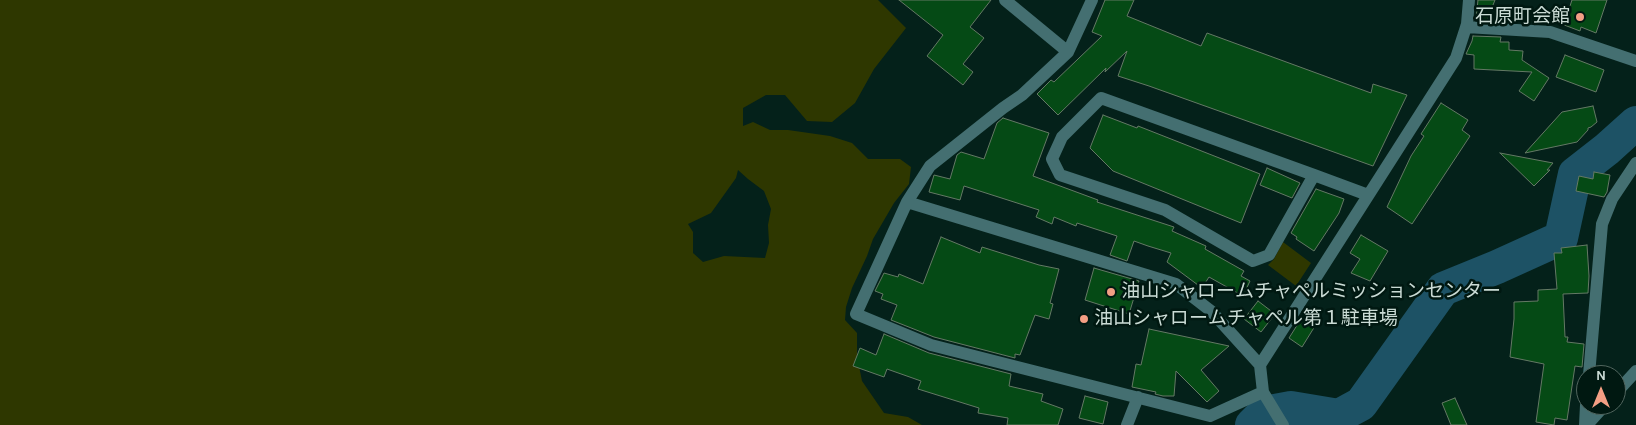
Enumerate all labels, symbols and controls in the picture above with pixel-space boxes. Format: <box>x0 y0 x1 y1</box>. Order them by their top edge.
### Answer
place label: 石原町会館 <box>1475 6 1570 28</box>
marker: 石原町会館 <box>1574 11 1586 23</box>
place label: 油山シャロームチャペルミッションセンター <box>1121 281 1501 303</box>
marker: 油山シャロームチャペルミッションセンター <box>1105 286 1117 298</box>
place label: 油山シャロームチャペル第１駐車場 <box>1094 308 1398 330</box>
marker: 油山シャロームチャペル第１駐車場 <box>1078 313 1090 325</box>
north arrow <box>1576 365 1626 415</box>
text: N <box>1596 367 1606 384</box>

